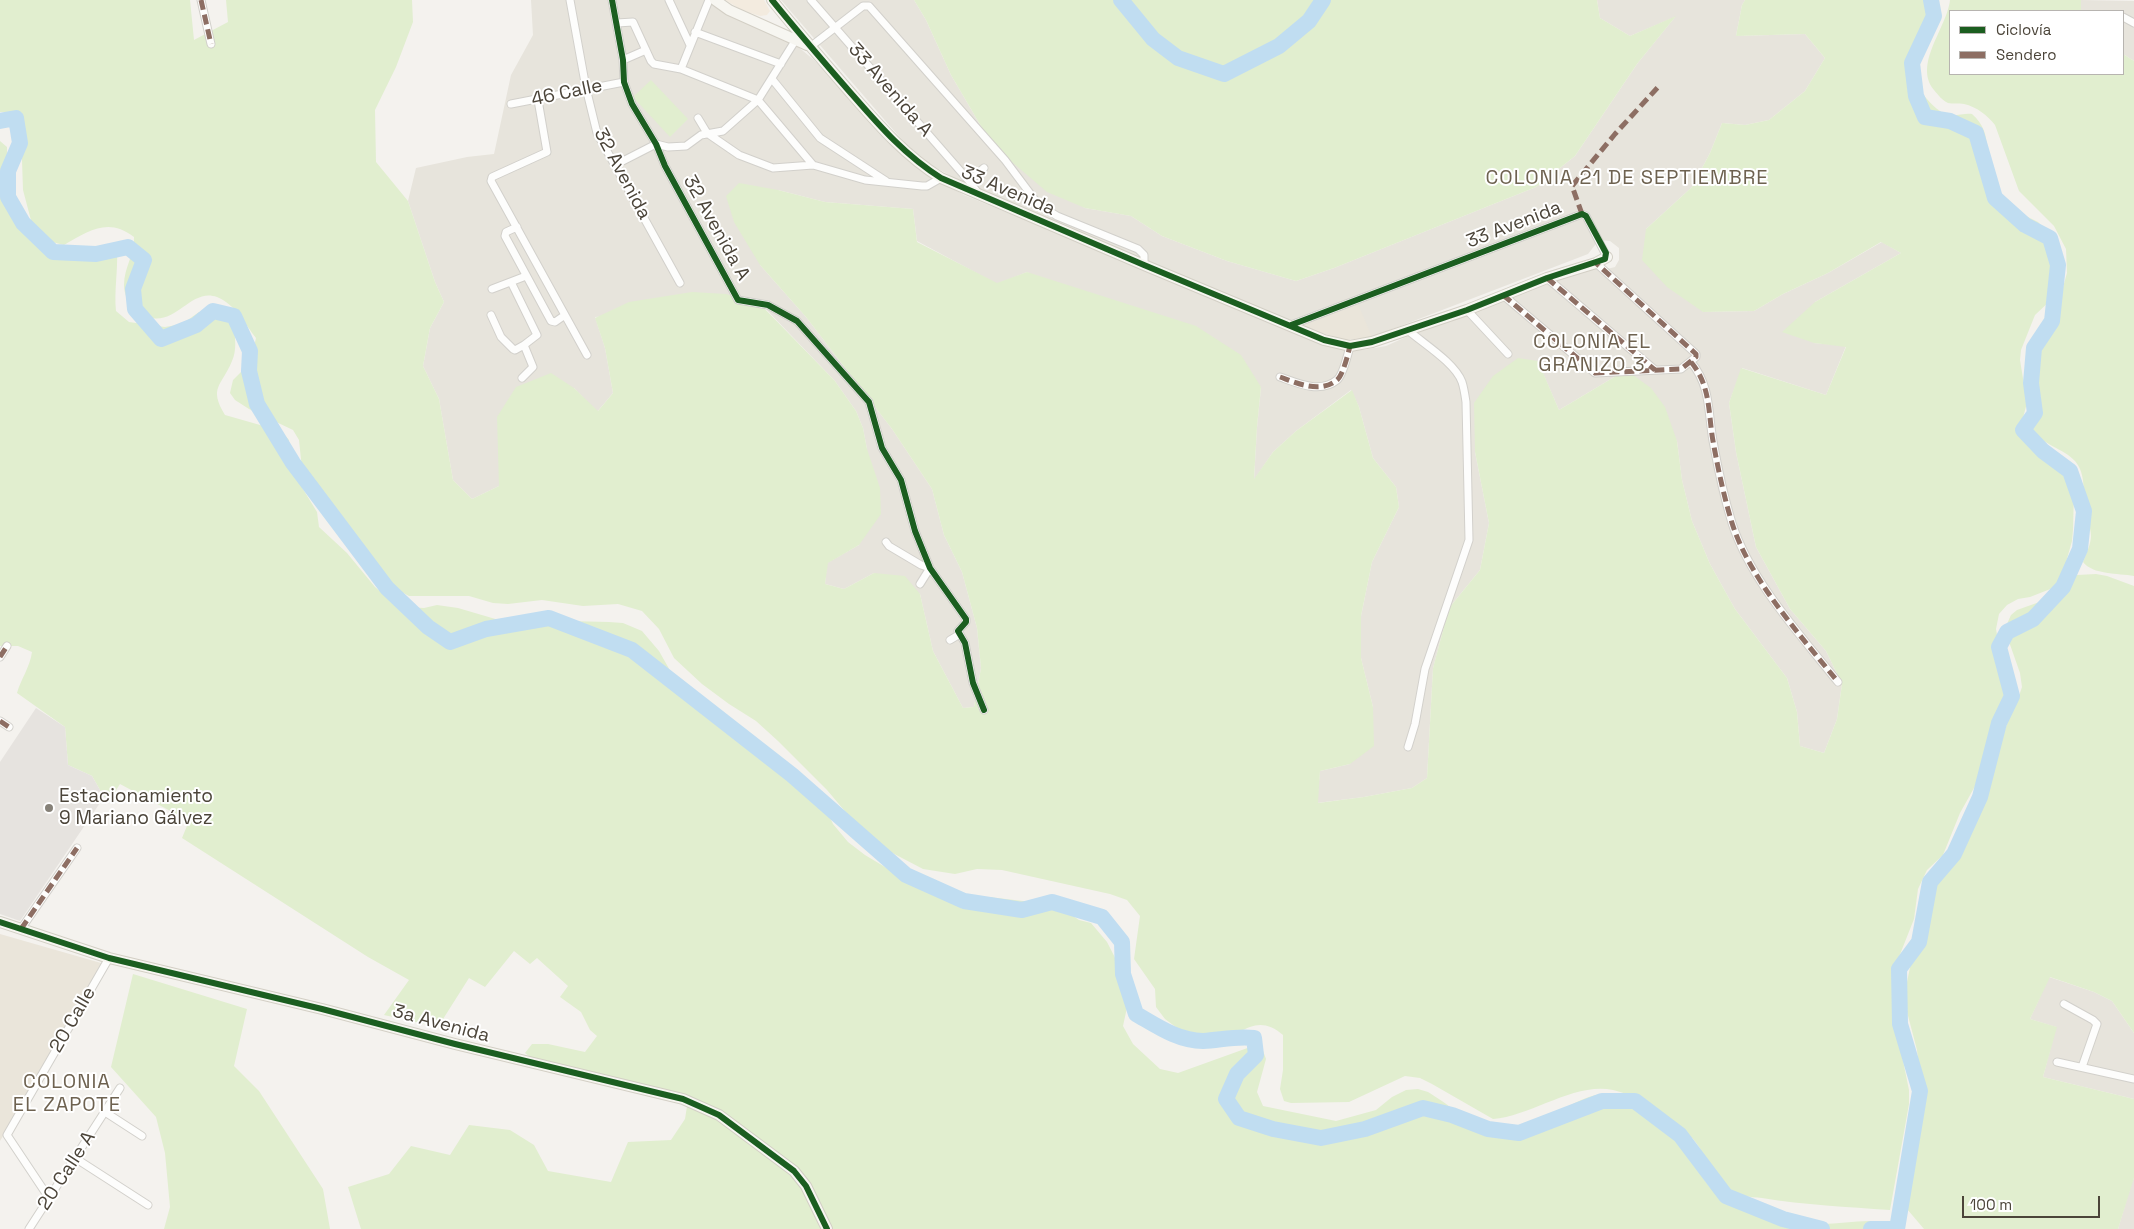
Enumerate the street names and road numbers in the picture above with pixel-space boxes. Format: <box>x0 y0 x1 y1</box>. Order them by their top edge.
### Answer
street label: 33 Avenida A <box>843 38 937 142</box>
street label: 46 Calle <box>529 74 605 112</box>
street label: 32 Avenida <box>588 124 656 224</box>
street label: 33 Avenida <box>958 161 1058 221</box>
street label: 32 Avenida A <box>678 171 754 285</box>
street label: 33 Avenida <box>1463 196 1565 254</box>
street label: 20 Calle <box>45 983 101 1057</box>
street label: 3a Avenida <box>390 1000 492 1048</box>
street label: 20 Calle A <box>33 1127 101 1215</box>

